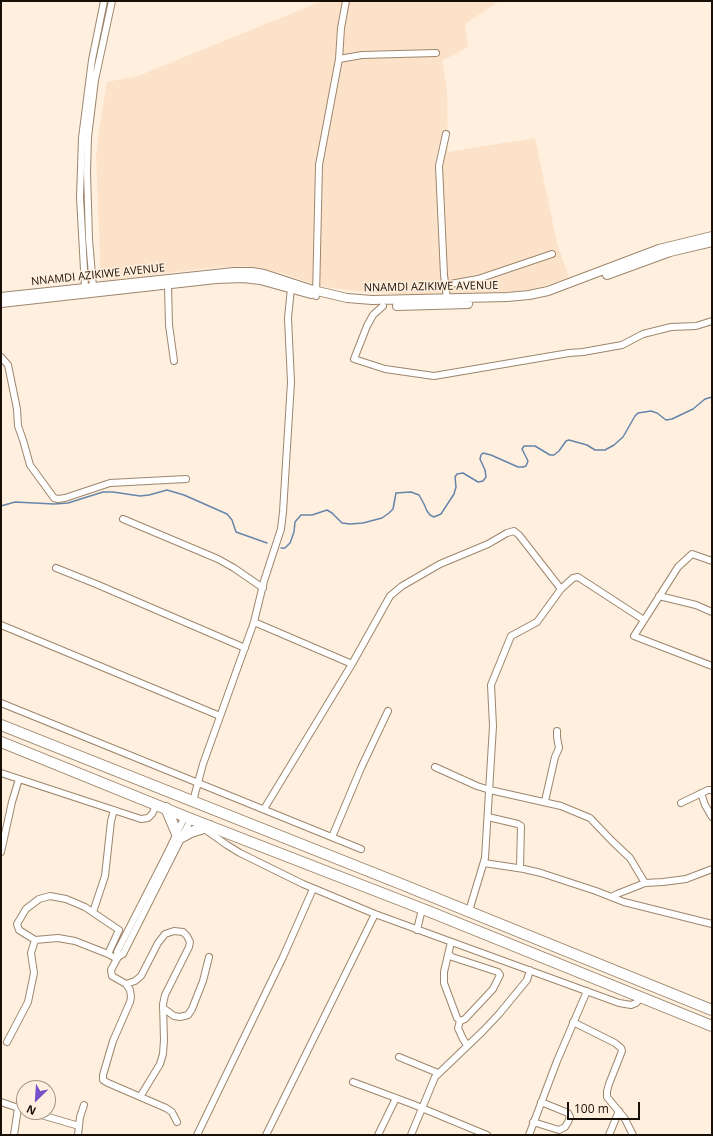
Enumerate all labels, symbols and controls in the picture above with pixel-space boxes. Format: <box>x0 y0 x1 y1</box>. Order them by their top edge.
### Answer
street label: NNAMDI AZIKIWE AVENUE <box>30 261 166 289</box>
street label: NNAMDI AZIKIWE AVENUE <box>364 279 498 295</box>
north arrow <box>16 1080 56 1120</box>
scale bar <box>569 1094 642 1120</box>
text: 100 m <box>574 1100 609 1117</box>
text: N <box>24 1102 38 1119</box>

